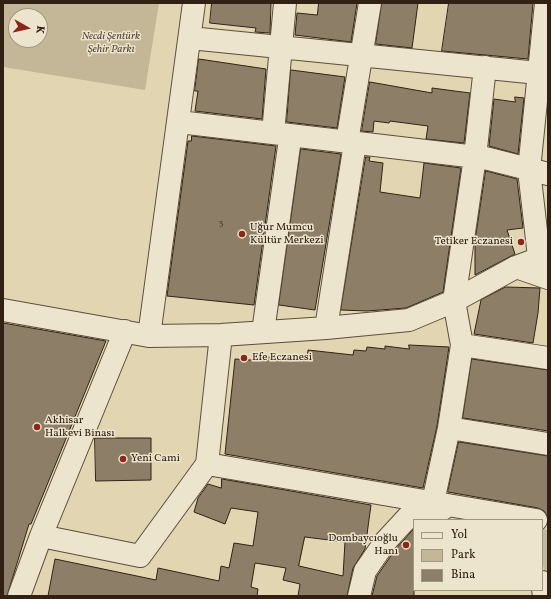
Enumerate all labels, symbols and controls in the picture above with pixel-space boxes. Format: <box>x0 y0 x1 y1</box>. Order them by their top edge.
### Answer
north arrow <box>8 8 48 48</box>
text: K <box>31 25 47 35</box>
park label: Necdi Şentürk Şehir Parkı <box>82 30 140 56</box>
house number: 3 <box>219 218 223 228</box>
place label: Uğur Mumcu Kültür Merkezi <box>250 221 324 247</box>
marker: Uğur Mumcu Kültür Merkezi <box>237 229 247 239</box>
place label: Tetiker Eczanesi <box>435 235 513 249</box>
marker: Tetiker Eczanesi <box>516 237 526 247</box>
place label: Efe Eczanesi <box>252 351 312 365</box>
marker: Efe Eczanesi <box>239 353 249 363</box>
place label: Akhisar Halkevi Binası <box>45 414 115 440</box>
marker: Akhisar Halkevi Binası <box>32 422 42 432</box>
place label: Yeni Cami <box>131 452 180 466</box>
marker: Yeni Cami <box>118 454 128 464</box>
legend <box>413 519 543 591</box>
text: Yol <box>451 527 467 543</box>
place label: Dombaycıoğlu Hanı <box>328 532 398 558</box>
marker: Dombaycıoğlu Hanı <box>401 540 411 550</box>
text: Park <box>451 547 476 563</box>
text: Bina <box>451 567 475 583</box>

